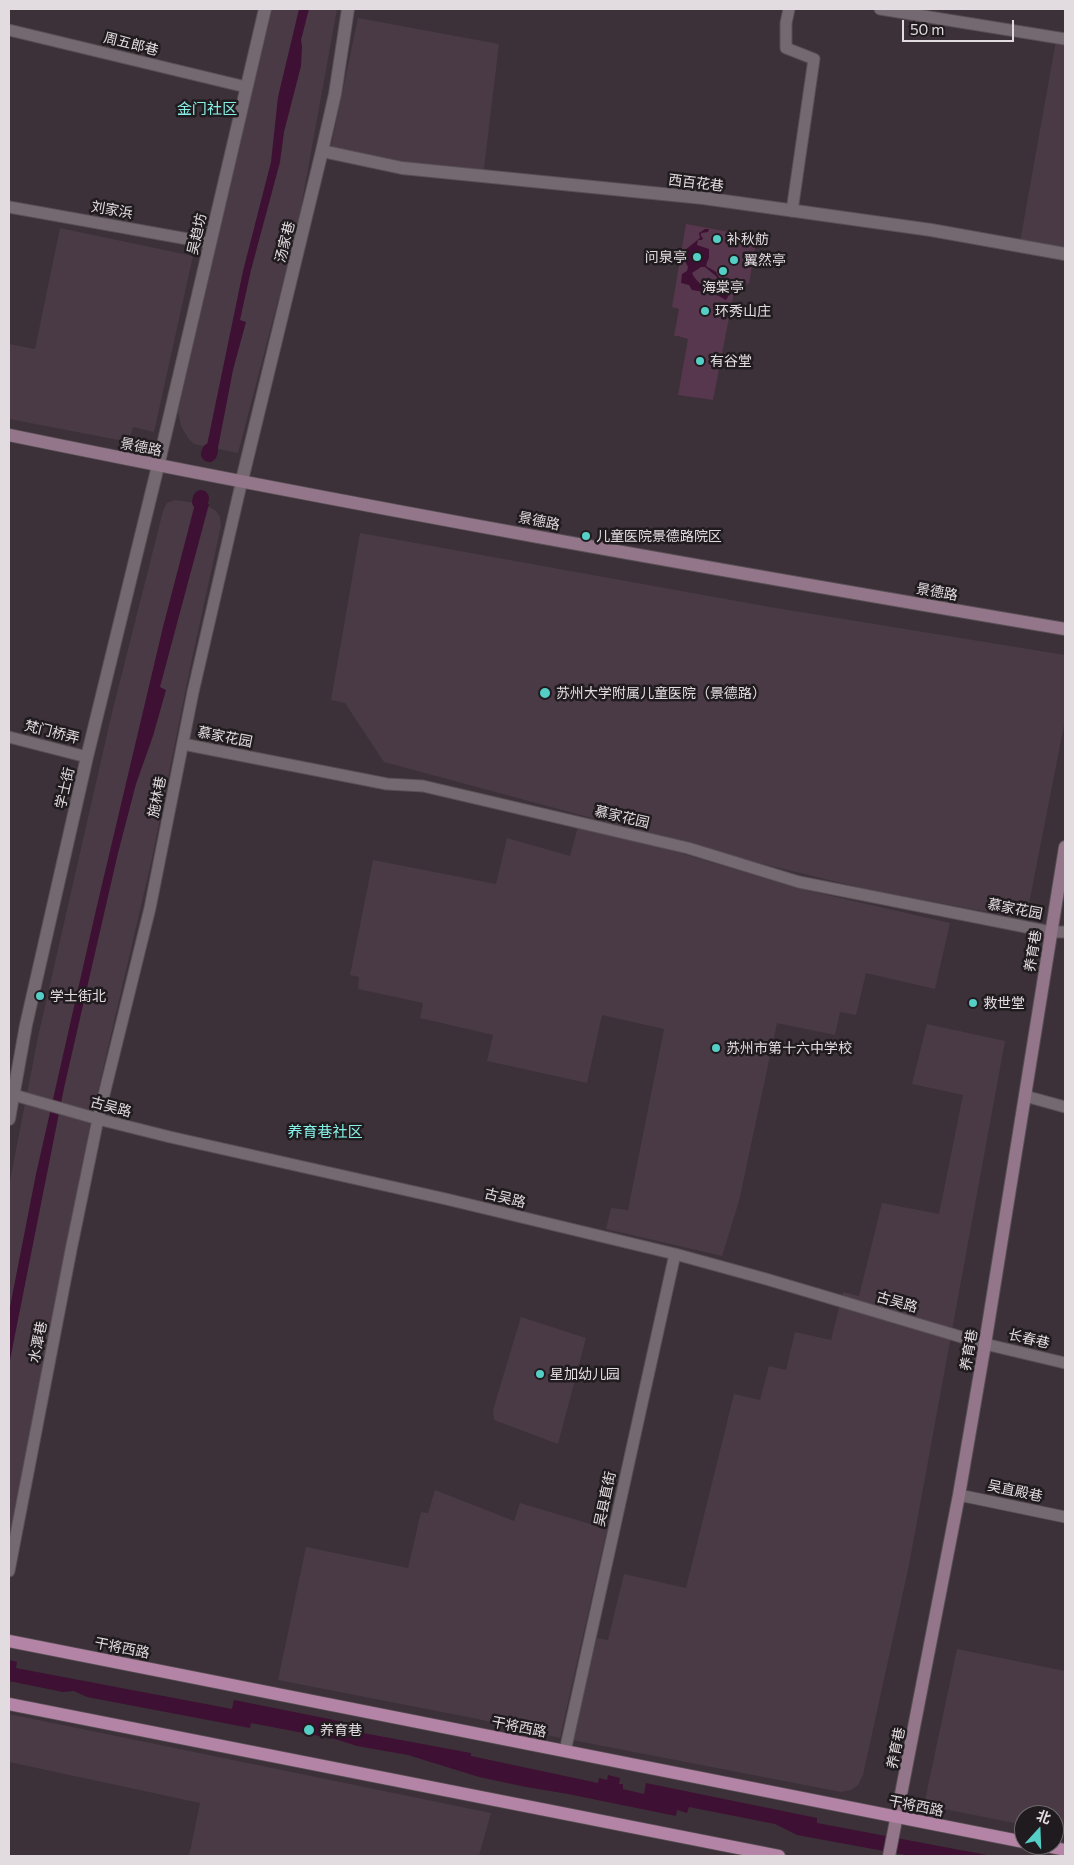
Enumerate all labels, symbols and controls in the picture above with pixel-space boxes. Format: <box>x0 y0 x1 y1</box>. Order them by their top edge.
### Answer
scale bar <box>904 10 1016 42</box>
text: 50 m <box>910 20 944 38</box>
street label: 周五郎巷 <box>102 29 160 59</box>
district label: 金门社区 <box>177 100 237 118</box>
street label: 西百花巷 <box>667 171 725 195</box>
street label: 刘家浜 <box>90 198 134 222</box>
street label: 吴趋坊 <box>184 212 210 256</box>
street label: 汤家巷 <box>272 220 298 264</box>
place label: 补秋舫 <box>727 231 769 247</box>
marker: 补秋舫 <box>711 233 723 245</box>
place label: 问泉亭 <box>645 249 687 265</box>
marker: 问泉亭 <box>691 251 703 263</box>
place label: 翼然亭 <box>744 252 786 268</box>
marker: 翼然亭 <box>728 254 740 266</box>
marker: 海棠亭 <box>717 265 729 277</box>
place label: 海棠亭 <box>702 279 744 295</box>
place label: 环秀山庄 <box>715 303 771 319</box>
marker: 环秀山庄 <box>699 305 711 317</box>
place label: 有谷堂 <box>710 353 752 369</box>
marker: 有谷堂 <box>694 355 706 367</box>
street label: 景德路 <box>119 435 163 459</box>
street label: 景德路 <box>517 509 561 533</box>
place label: 儿童医院景德路院区 <box>596 528 722 544</box>
marker: 儿童医院景德路院区 <box>580 530 592 542</box>
street label: 景德路 <box>915 580 959 604</box>
place label: 苏州大学附属儿童医院（景德路） <box>556 685 766 701</box>
marker: 苏州大学附属儿童医院（景德路） <box>538 686 552 700</box>
street label: 梵门桥弄 <box>23 717 81 747</box>
street label: 慕家花园 <box>196 723 254 751</box>
street label: 学士街 <box>52 766 78 810</box>
street label: 施林巷 <box>145 775 169 819</box>
street label: 慕家花园 <box>593 803 651 831</box>
street label: 慕家花园 <box>986 895 1044 923</box>
street label: 养育巷 <box>1021 929 1045 973</box>
place label: 学士街北 <box>50 988 106 1004</box>
marker: 学士街北 <box>34 990 46 1002</box>
place label: 救世堂 <box>983 995 1025 1011</box>
marker: 救世堂 <box>967 997 979 1009</box>
place label: 苏州市第十六中学校 <box>726 1040 852 1056</box>
marker: 苏州市第十六中学校 <box>710 1042 722 1054</box>
street label: 古吴路 <box>89 1093 133 1121</box>
district label: 养育巷社区 <box>288 1123 362 1141</box>
street label: 古吴路 <box>483 1185 527 1211</box>
street label: 古吴路 <box>874 1288 920 1316</box>
street label: 水潭巷 <box>26 1320 50 1364</box>
street label: 长春巷 <box>1007 1326 1051 1352</box>
street label: 养育巷 <box>957 1328 981 1372</box>
place label: 星加幼儿园 <box>550 1366 620 1382</box>
marker: 星加幼儿园 <box>534 1368 546 1380</box>
street label: 吴县直街 <box>591 1470 619 1528</box>
street label: 吴直殿巷 <box>986 1477 1044 1505</box>
street label: 干将西路 <box>93 1634 151 1662</box>
street label: 干将西路 <box>490 1713 548 1741</box>
place label: 养育巷 <box>320 1722 362 1738</box>
marker: 养育巷 <box>302 1723 316 1737</box>
street label: 养育巷 <box>884 1726 908 1770</box>
street label: 干将西路 <box>887 1792 945 1820</box>
north arrow <box>1014 1805 1064 1855</box>
text: 北 <box>1034 1806 1053 1827</box>

